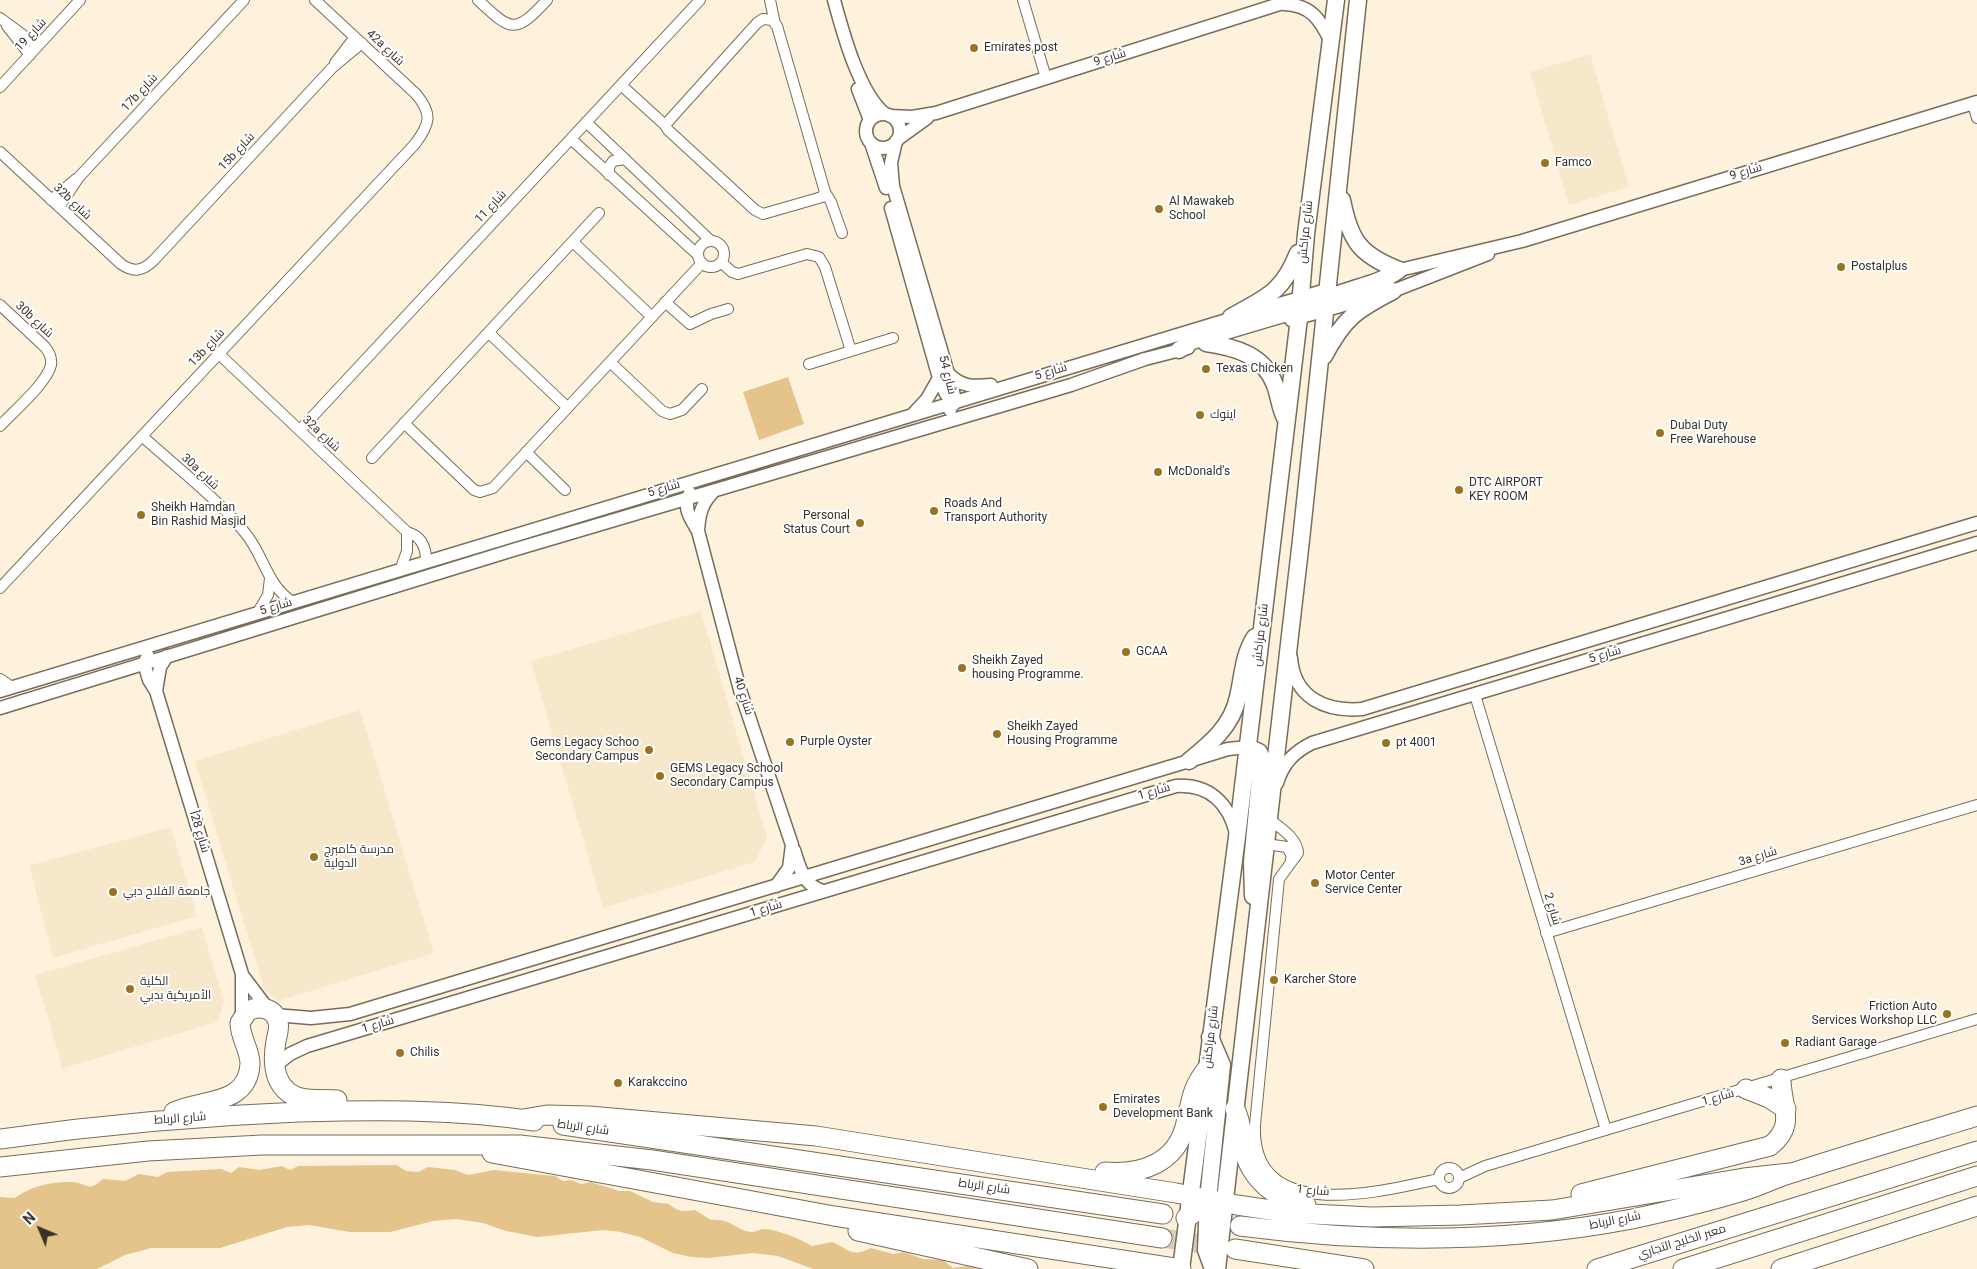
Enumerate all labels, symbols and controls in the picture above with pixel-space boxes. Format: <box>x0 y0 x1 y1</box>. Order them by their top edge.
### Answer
street label: شارع 19 <box>12 16 50 54</box>
street label: 42a شارع <box>363 27 407 69</box>
place label: Emirates post <box>984 41 1058 55</box>
marker: Emirates post <box>968 42 980 54</box>
street label: شارع 9 <box>1092 46 1128 70</box>
street label: 17b شارع <box>119 71 161 115</box>
street label: 15b شارع <box>216 130 258 174</box>
place label: Famco <box>1555 156 1592 170</box>
marker: Famco <box>1539 157 1551 169</box>
street label: شارع 9 <box>1728 160 1764 184</box>
street label: 32b شارع <box>50 181 94 223</box>
street label: شارع 11 <box>472 188 510 226</box>
place label: Al Mawakeb School <box>1169 195 1234 223</box>
street label: شارع مراكش <box>1296 200 1316 264</box>
marker: Al Mawakeb School <box>1153 203 1165 215</box>
place label: Postalplus <box>1851 260 1907 274</box>
marker: Postalplus <box>1835 261 1847 273</box>
street label: 30b شارع <box>12 299 56 341</box>
street label: 13b شارع <box>186 326 228 370</box>
street label: شارع 54 <box>935 354 959 396</box>
street label: شارع 5 <box>1033 360 1069 384</box>
place label: Texas Chicken <box>1216 362 1293 376</box>
marker: Texas Chicken <box>1200 363 1212 375</box>
place label: اينوك <box>1210 408 1236 422</box>
marker: اينوك <box>1194 409 1206 421</box>
street label: 32a شارع <box>299 413 343 455</box>
place label: Dubai Duty Free Warehouse <box>1670 419 1756 447</box>
marker: Dubai Duty Free Warehouse <box>1654 427 1666 439</box>
street label: 30a شارع <box>178 451 222 493</box>
place label: McDonald's <box>1168 465 1230 479</box>
marker: McDonald's <box>1152 466 1164 478</box>
place label: DTC AIRPORT KEY ROOM <box>1469 476 1543 504</box>
street label: شارع 5 <box>646 477 682 501</box>
marker: DTC AIRPORT KEY ROOM <box>1453 484 1465 496</box>
place label: Roads And Transport Authority <box>944 497 1047 525</box>
place label: Sheikh Hamdan Bin Rashid Masjid <box>151 501 246 529</box>
marker: Roads And Transport Authority <box>928 505 940 517</box>
marker: Sheikh Hamdan Bin Rashid Masjid <box>135 509 147 521</box>
place label: Personal Status Court <box>783 509 850 537</box>
marker: Personal Status Court <box>854 517 866 529</box>
street label: شارع 5 <box>258 595 294 619</box>
street label: شارع مراكش <box>1250 603 1272 667</box>
street label: شارع 5 <box>1587 643 1623 667</box>
place label: GCAA <box>1136 645 1168 659</box>
marker: GCAA <box>1120 646 1132 658</box>
place label: Sheikh Zayed housing Programme. <box>972 654 1084 682</box>
marker: Sheikh Zayed housing Programme. <box>956 662 968 674</box>
street label: شارع 40 <box>730 675 756 717</box>
place label: Sheikh Zayed Housing Programme <box>1007 720 1117 748</box>
marker: Sheikh Zayed Housing Programme <box>991 728 1003 740</box>
place label: Purple Oyster <box>800 735 872 749</box>
place label: Gems Legacy Schoo Secondary Campus <box>530 736 639 764</box>
marker: Purple Oyster <box>784 736 796 748</box>
place label: pt 4001 <box>1396 736 1437 750</box>
marker: pt 4001 <box>1380 737 1392 749</box>
marker: Gems Legacy Schoo Secondary Campus <box>643 744 655 756</box>
place label: GEMS Legacy School Secondary Campus <box>670 762 783 790</box>
marker: GEMS Legacy School Secondary Campus <box>654 770 666 782</box>
street label: شارع 1 <box>1136 781 1172 803</box>
street label: شارع 28أ <box>186 809 212 855</box>
place label: مدرسة كامبرج الدولية <box>324 843 394 871</box>
street label: 3a شارع <box>1737 844 1779 870</box>
marker: مدرسة كامبرج الدولية <box>308 851 320 863</box>
place label: Motor Center Service Center <box>1325 869 1402 897</box>
marker: Motor Center Service Center <box>1309 877 1321 889</box>
place label: جامعة الفلاح دبي <box>123 885 210 899</box>
marker: جامعة الفلاح دبي <box>107 886 119 898</box>
street label: شارع 2 <box>1540 891 1564 927</box>
street label: شارع 1 <box>748 897 784 921</box>
place label: Karcher Store <box>1284 973 1356 987</box>
marker: Karcher Store <box>1268 974 1280 986</box>
place label: الكلية الأمريكية بدبي <box>140 975 211 1003</box>
marker: الكلية الأمريكية بدبي <box>124 983 136 995</box>
place label: Friction Auto Services Workshop LLC <box>1812 1000 1937 1028</box>
street label: شارع مراكش <box>1200 1005 1222 1069</box>
marker: Friction Auto Services Workshop LLC <box>1941 1008 1953 1020</box>
street label: شارع 1 <box>360 1013 396 1037</box>
place label: Radiant Garage <box>1795 1036 1877 1050</box>
marker: Radiant Garage <box>1779 1037 1791 1049</box>
place label: Chilis <box>410 1046 439 1060</box>
marker: Chilis <box>394 1047 406 1059</box>
place label: Karakccino <box>628 1076 687 1090</box>
marker: Karakccino <box>612 1077 624 1089</box>
street label: شارع 1 <box>1700 1087 1736 1109</box>
place label: Emirates Development Bank <box>1113 1093 1213 1121</box>
marker: Emirates Development Bank <box>1097 1101 1109 1113</box>
street label: شارع الرباط <box>153 1110 207 1128</box>
street label: شارع الرباط <box>556 1117 610 1139</box>
street label: شارع الرباط <box>957 1176 1011 1198</box>
street label: شارع 1 <box>1296 1182 1330 1200</box>
north arrow <box>15 1204 65 1254</box>
text: N <box>20 1209 39 1228</box>
street label: شارع الرباط <box>1588 1209 1642 1233</box>
street label: معبر الخليج التجاري <box>1636 1222 1728 1262</box>

